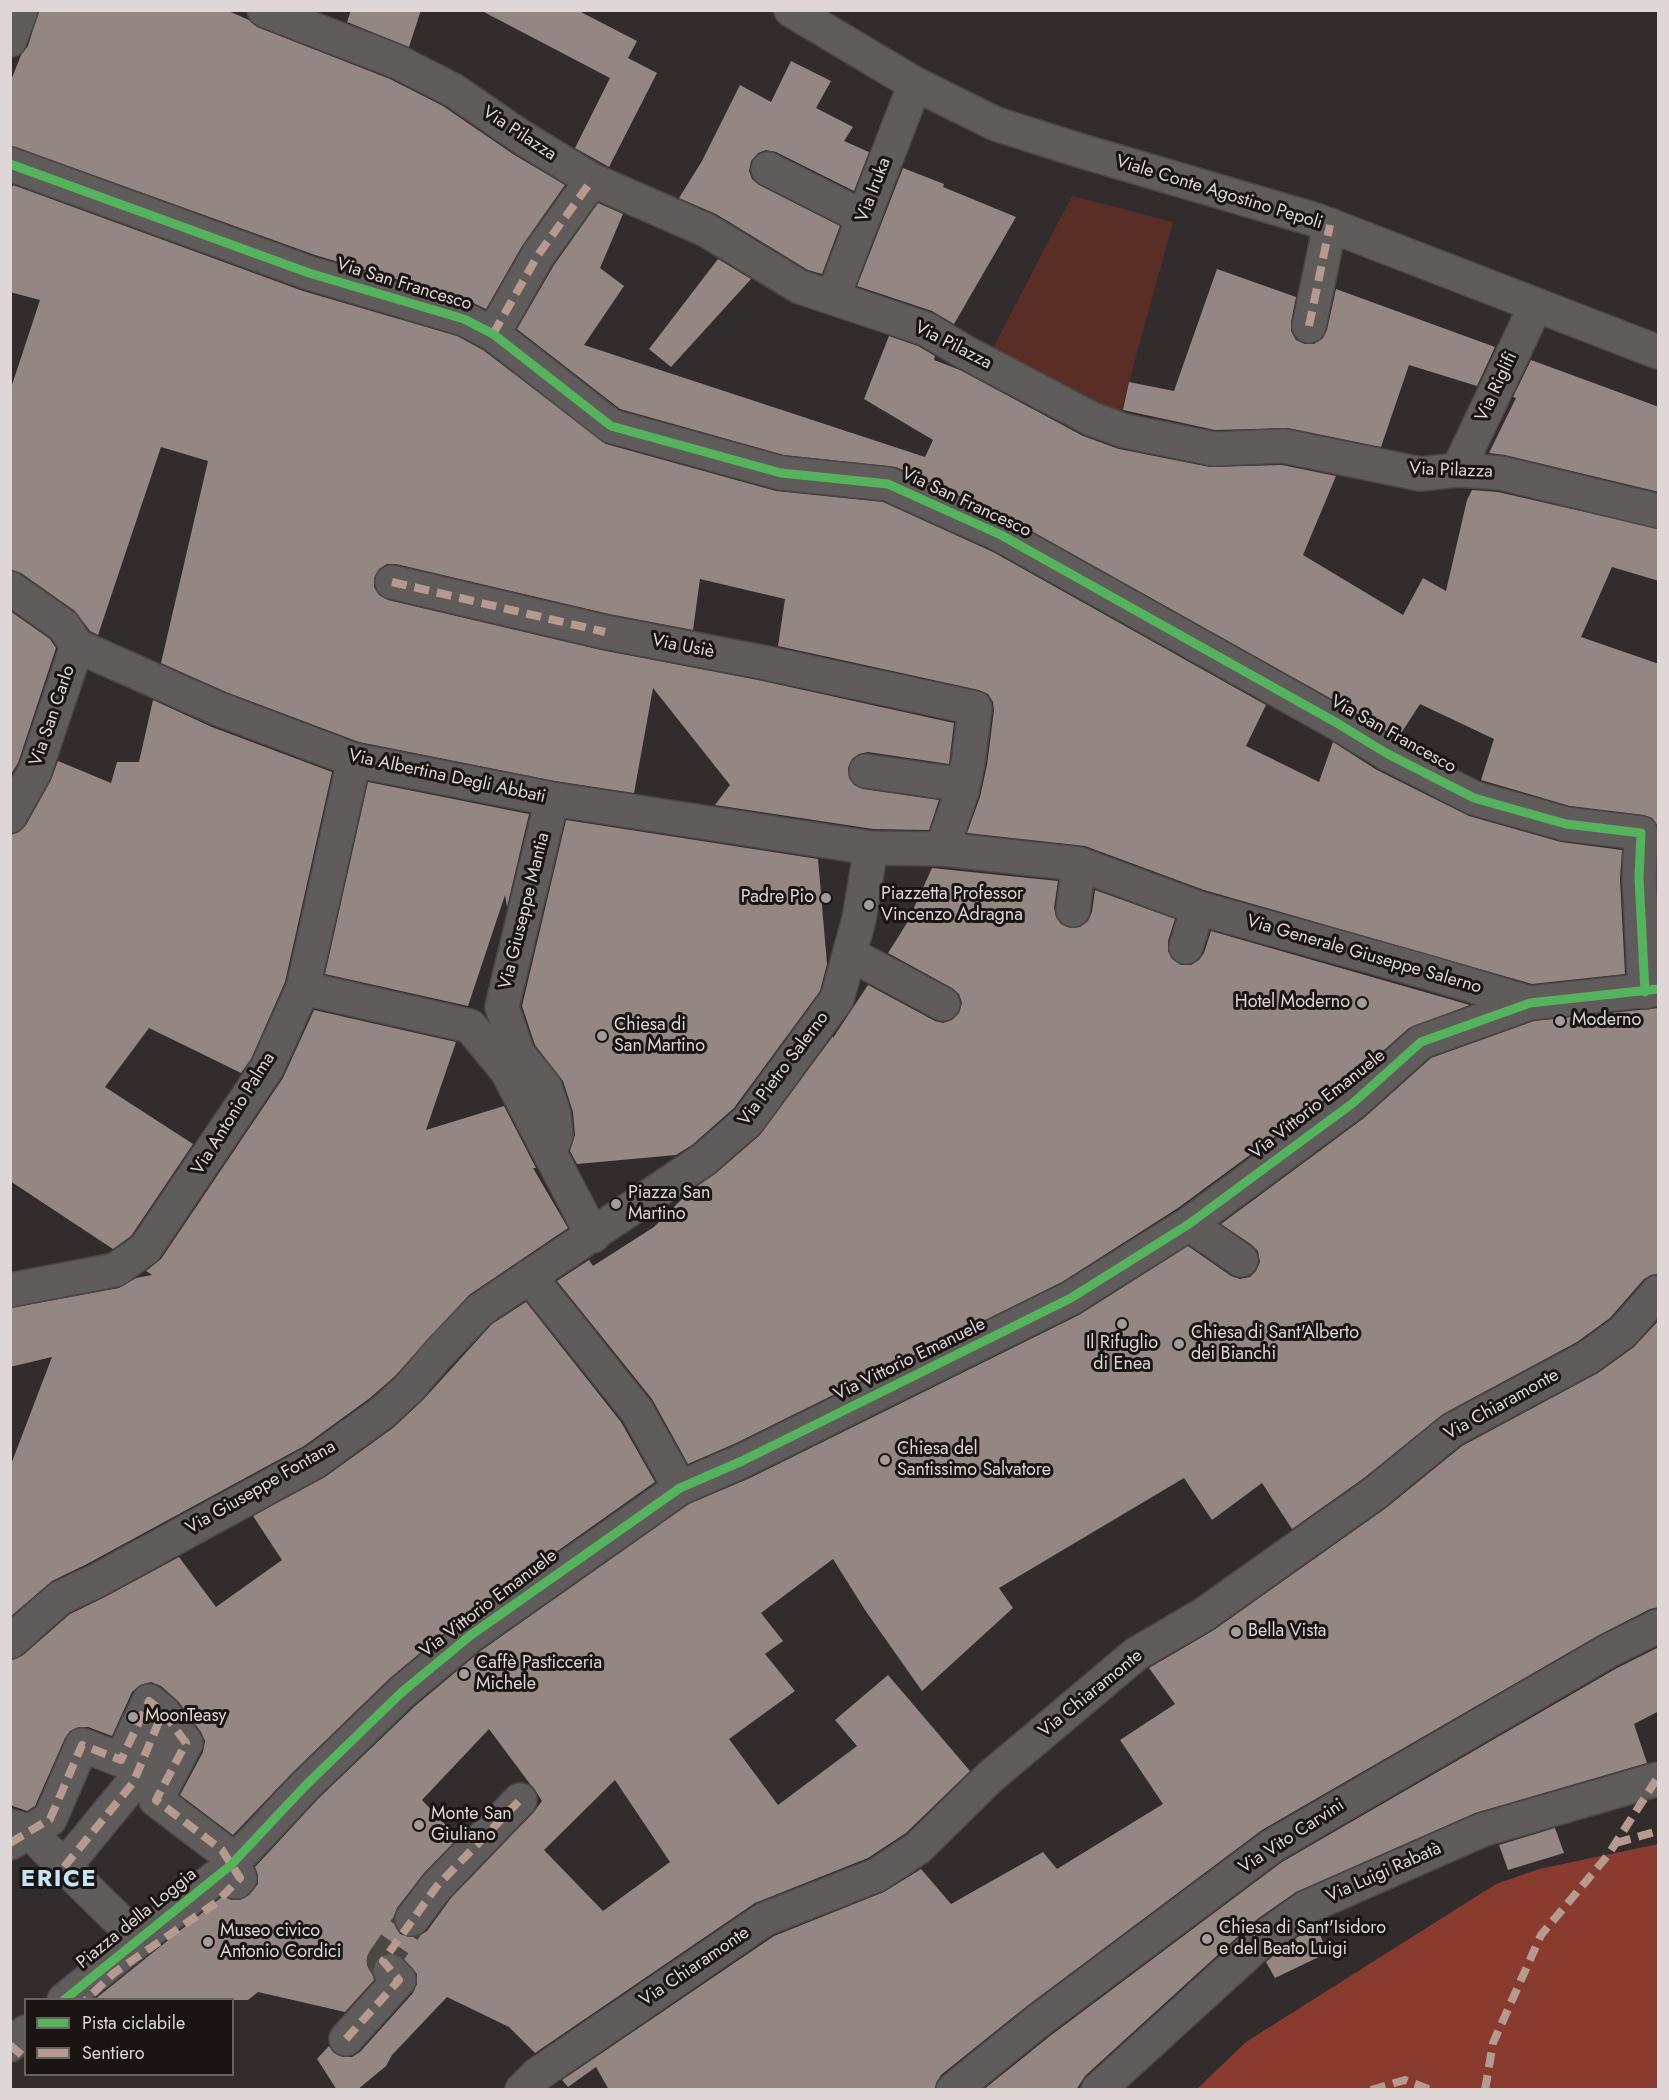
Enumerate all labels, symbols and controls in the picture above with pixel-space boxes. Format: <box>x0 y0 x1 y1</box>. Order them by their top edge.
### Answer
street label: Via Pilazza <box>478 102 560 166</box>
street label: Viale Conte Agostino Pepoli <box>1113 151 1325 235</box>
street label: Via Iruka <box>852 155 896 225</box>
street label: Via San Francesco <box>334 254 474 316</box>
street label: Via Pilazza <box>911 317 995 375</box>
street label: Via Riglifi <box>1472 349 1522 425</box>
street label: Via Pilazza <box>1409 459 1493 483</box>
street label: Via San Francesco <box>898 464 1034 542</box>
street label: Via Usiè <box>650 630 716 664</box>
street label: Via San Carlo <box>26 663 80 769</box>
street label: Via San Francesco <box>1326 692 1460 778</box>
street label: Via Albertina Degli Abbati <box>347 746 547 808</box>
street label: Via Giuseppe Mantia <box>495 830 555 992</box>
place label: Piazzetta Professor Vincenzo Adragna <box>881 884 1023 926</box>
place label: Padre Pio <box>741 887 814 909</box>
marker: Padre Pio <box>819 891 833 905</box>
marker: Piazzetta Professor Vincenzo Adragna <box>862 898 876 912</box>
street label: Via Generale Giuseppe Salerno <box>1244 911 1484 999</box>
place label: Hotel Moderno <box>1235 992 1350 1014</box>
marker: Hotel Moderno <box>1355 996 1369 1010</box>
street label: Via Pietro Salerno <box>734 1008 834 1130</box>
place label: Moderno <box>1572 1010 1641 1032</box>
marker: Moderno <box>1553 1014 1567 1028</box>
place label: Chiesa di San Martino <box>614 1015 705 1058</box>
marker: Chiesa di San Martino <box>595 1029 609 1043</box>
street label: Via Vittorio Emanuele <box>1246 1045 1390 1165</box>
street label: Via Antonio Palma <box>188 1049 280 1179</box>
place label: Piazza San Martino <box>628 1183 710 1226</box>
marker: Piazza San Martino <box>609 1197 623 1211</box>
street label: Via Vittorio Emanuele <box>831 1314 989 1406</box>
marker: Il Rifuglio di Enea <box>1115 1317 1129 1331</box>
place label: Chiesa di Sant'Alberto dei Bianchi <box>1191 1323 1359 1366</box>
place label: Il Rifuglio di Enea <box>1086 1333 1158 1376</box>
marker: Chiesa di Sant'Alberto dei Bianchi <box>1172 1337 1186 1351</box>
street label: Via Chiaramonte <box>1441 1365 1563 1445</box>
street label: Via Giuseppe Fontana <box>182 1436 340 1540</box>
place label: Chiesa del Santissimo Salvatore <box>897 1439 1051 1482</box>
marker: Chiesa del Santissimo Salvatore <box>878 1453 892 1467</box>
street label: Via Vittorio Emanuele <box>416 1545 562 1663</box>
place label: Bella Vista <box>1248 1621 1326 1643</box>
marker: Bella Vista <box>1229 1625 1243 1639</box>
street label: Via Chiaramonte <box>1035 1645 1147 1743</box>
place label: Caffè Pasticceria Michele <box>476 1653 602 1696</box>
marker: Caffè Pasticceria Michele <box>457 1667 471 1681</box>
place label: MoonTeasy <box>145 1706 226 1728</box>
marker: MoonTeasy <box>126 1710 140 1724</box>
street label: Via Vito Carvini <box>1235 1795 1349 1879</box>
place label: Monte San Giuliano <box>431 1804 512 1846</box>
marker: Monte San Giuliano <box>412 1818 426 1832</box>
street label: Via Luigi Rabatà <box>1323 1838 1445 1908</box>
street label: Piazza della Loggia <box>73 1864 201 1974</box>
district label: ERICE <box>21 1866 97 1894</box>
place label: Chiesa di Sant'Isidoro e del Beato Luigi <box>1219 1918 1386 1960</box>
place label: Museo civico Antonio Cordici <box>220 1921 341 1964</box>
street label: Via Chiaramonte <box>636 1922 754 2012</box>
marker: Chiesa di Sant'Isidoro e del Beato Luigi <box>1200 1932 1214 1946</box>
marker: Museo civico Antonio Cordici <box>201 1935 215 1949</box>
legend <box>24 1998 234 2076</box>
text: Pista ciclabile <box>82 2010 185 2036</box>
text: Sentiero <box>82 2040 145 2066</box>

